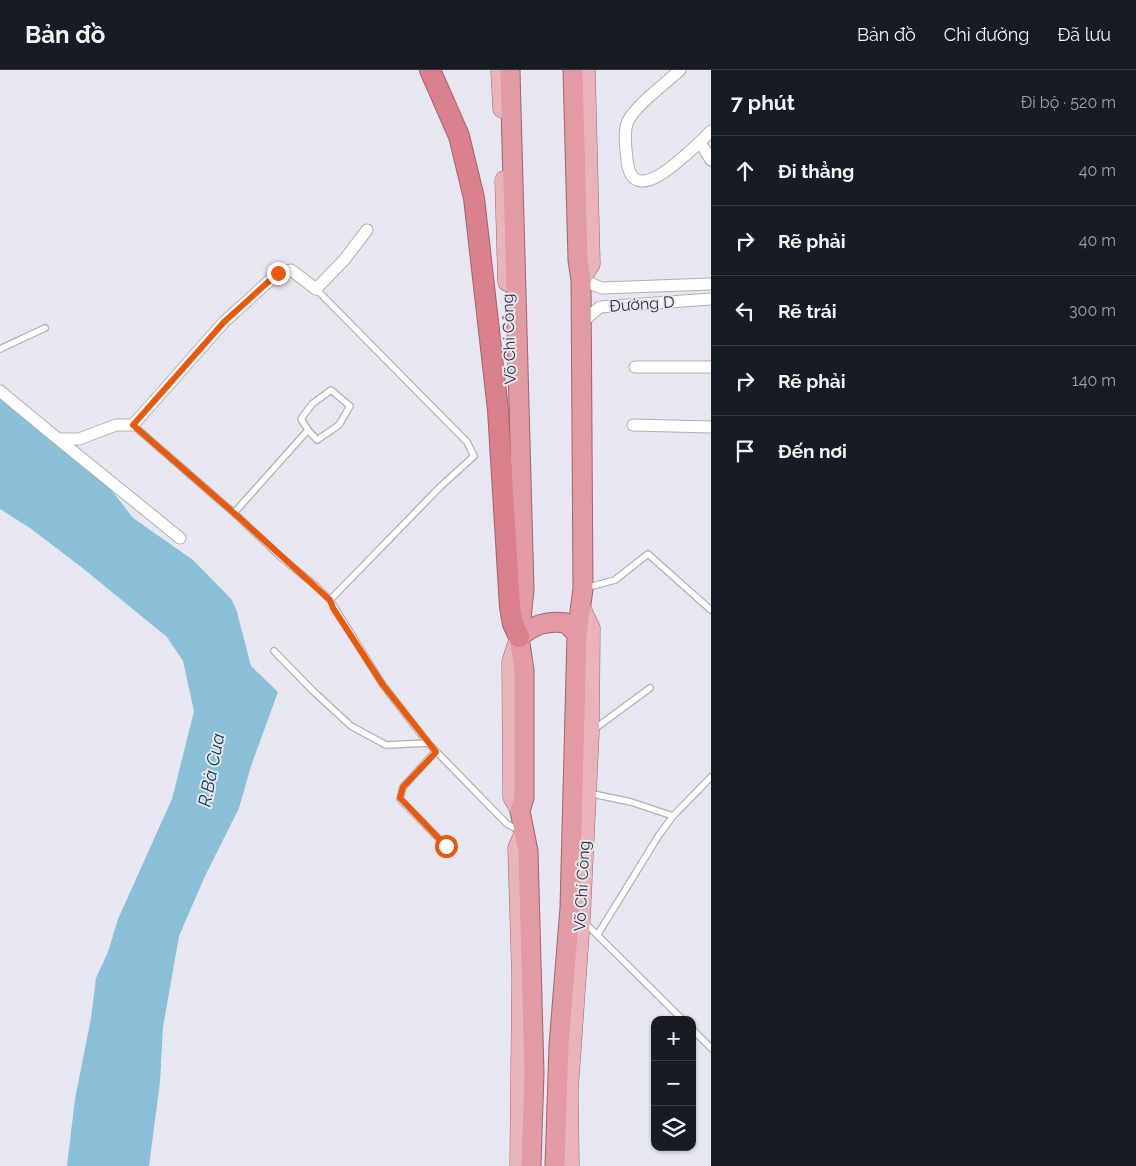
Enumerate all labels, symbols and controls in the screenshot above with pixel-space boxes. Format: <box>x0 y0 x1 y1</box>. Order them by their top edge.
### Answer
text: Bản đồ <box>25 20 105 49</box>
text: Bản đồ <box>857 24 916 45</box>
text: Chỉ đường <box>944 24 1029 45</box>
text: Đã lưu <box>1057 24 1111 45</box>
text: 7 phút <box>731 90 795 115</box>
text: Đi bộ · 520 m <box>1021 93 1116 112</box>
icon: ahead <box>731 157 759 185</box>
text: Đi thẳng <box>778 160 854 182</box>
text: 40 m <box>1079 161 1116 180</box>
icon: right <box>731 227 759 255</box>
text: Rẽ phải <box>778 230 846 252</box>
text: 40 m <box>1079 231 1116 250</box>
route end <box>267 262 290 285</box>
street label: Đường D <box>609 292 675 316</box>
street label: Võ Chí Công <box>498 293 520 385</box>
icon: left <box>731 297 759 325</box>
text: Rẽ trái <box>778 300 837 322</box>
text: 300 m <box>1069 301 1116 320</box>
icon: right <box>731 367 759 395</box>
text: Rẽ phải <box>778 370 846 392</box>
text: 140 m <box>1072 371 1116 390</box>
icon: arrive <box>731 437 759 465</box>
text: Đến nơi <box>778 440 847 462</box>
water label: R.Bà Cua <box>194 731 228 808</box>
route start <box>435 835 458 858</box>
street label: Võ Chí Công <box>570 840 594 932</box>
map controls <box>651 1016 696 1151</box>
button: + <box>651 1016 696 1061</box>
button: − <box>651 1061 696 1106</box>
button: layers <box>651 1106 696 1151</box>

